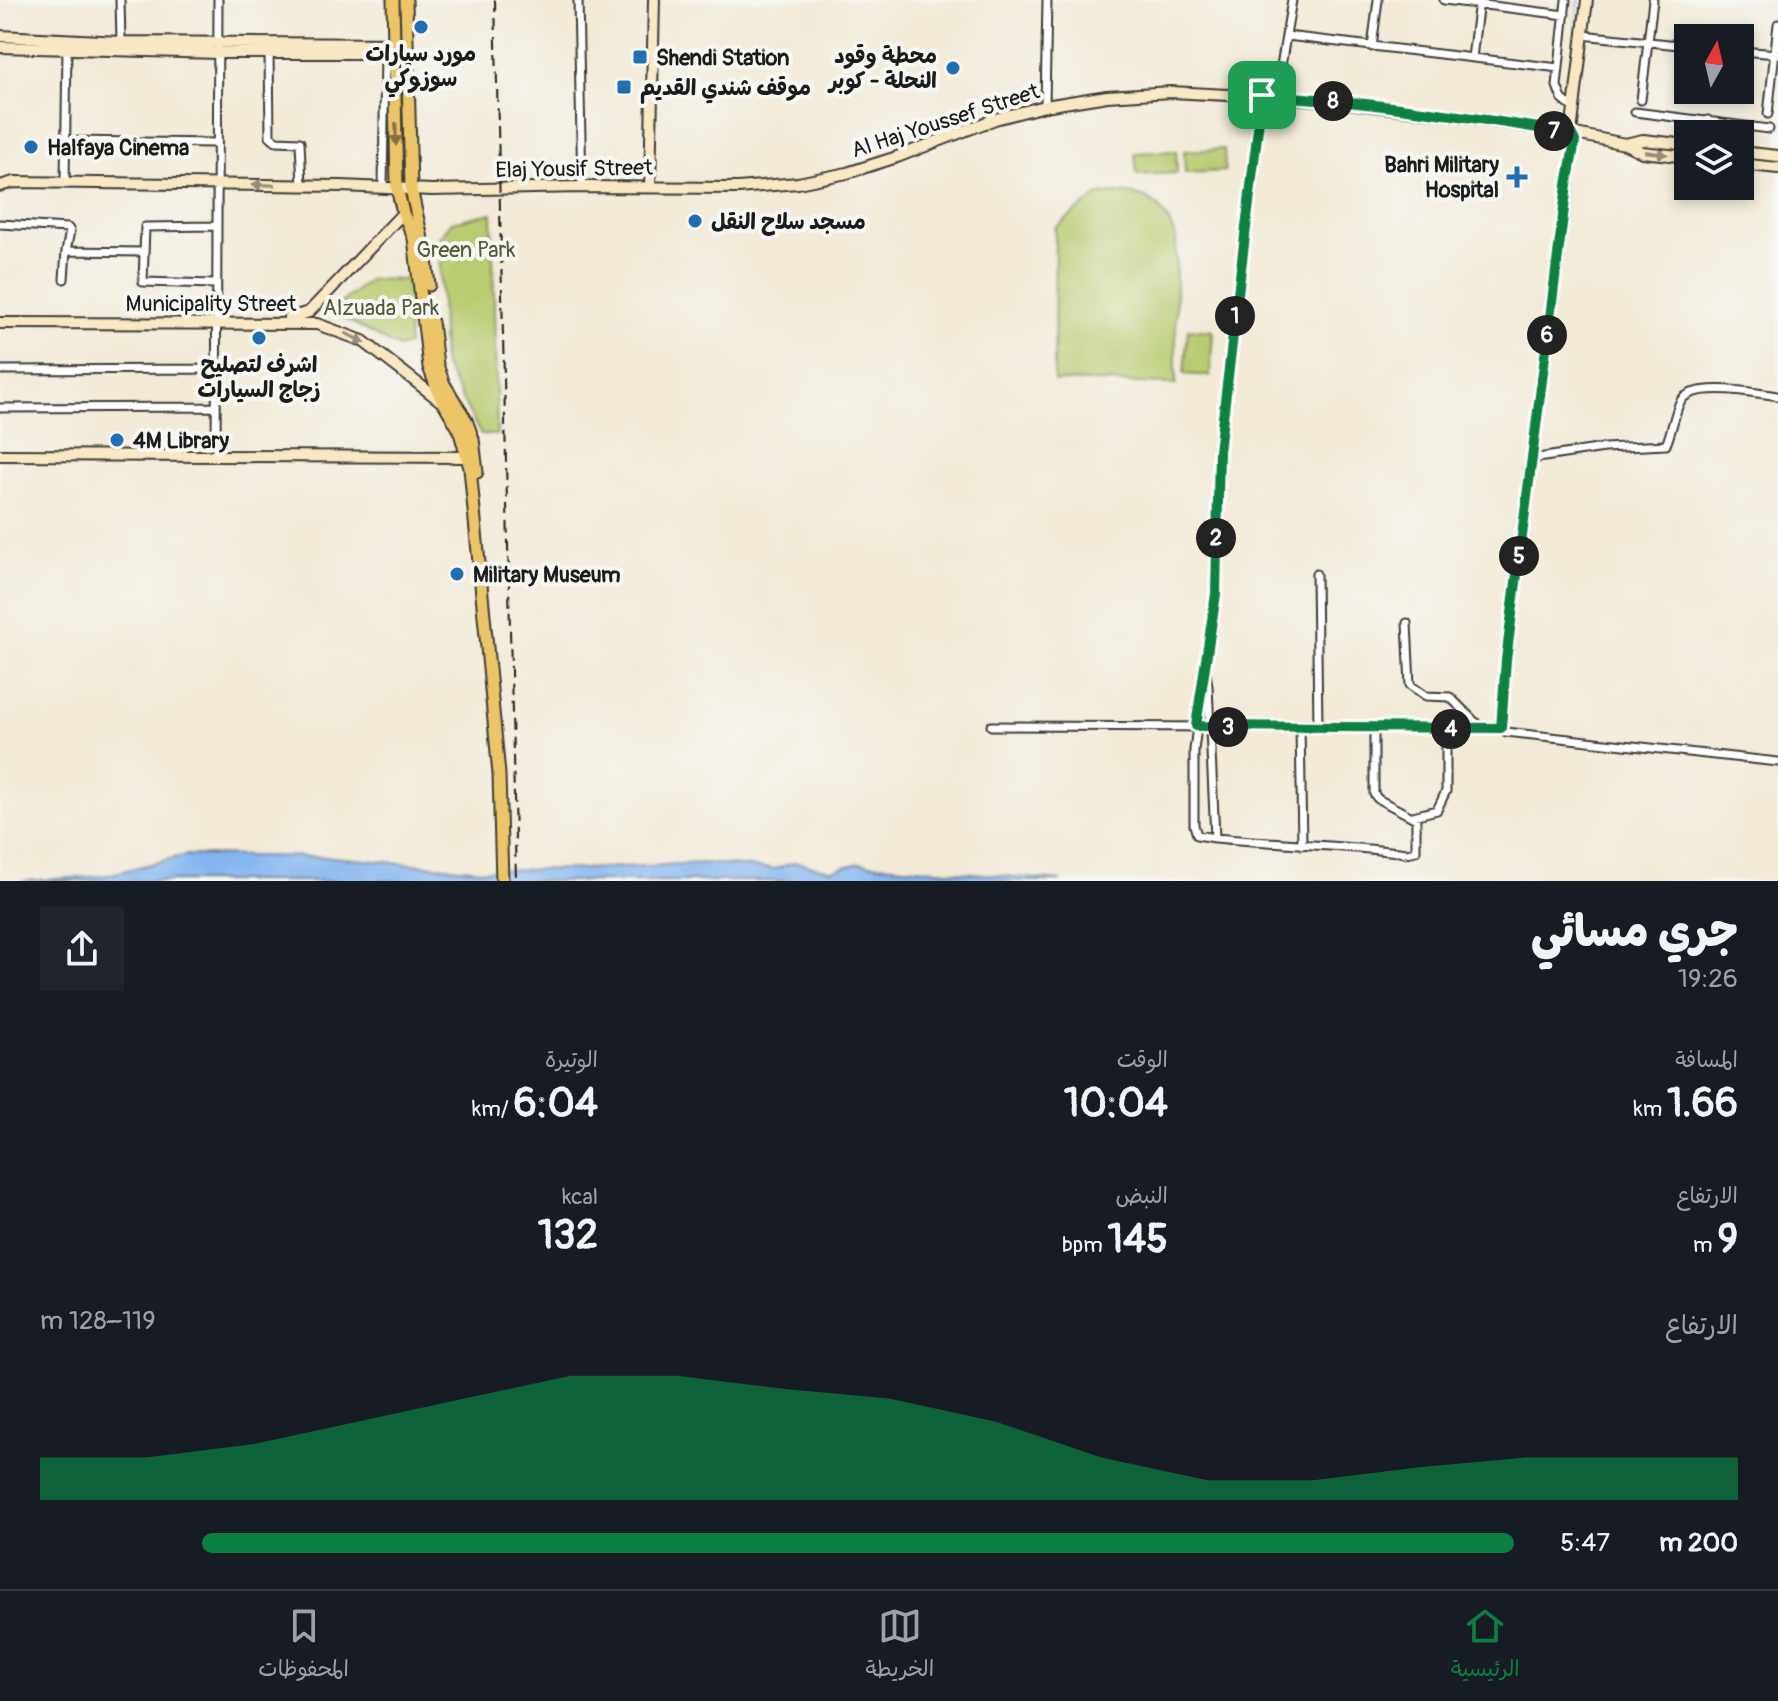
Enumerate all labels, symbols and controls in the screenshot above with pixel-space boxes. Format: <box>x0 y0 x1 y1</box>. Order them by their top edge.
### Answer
marker: مورد سيارات سوزوكي <box>412 18 430 36</box>
north arrow <box>1674 24 1754 104</box>
map controls <box>1674 24 1754 200</box>
place label: مورد سيارات سوزوكي <box>366 40 476 98</box>
place label: محطة وقود النحلة - كوبر <box>827 42 937 95</box>
place label: Shendi Station <box>656 44 790 72</box>
marker: Shendi Station <box>631 48 649 66</box>
marker: محطة وقود النحلة - كوبر <box>944 59 962 77</box>
pin <box>1228 61 1296 129</box>
icon: arrive <box>1240 73 1284 117</box>
place label: موقف شندي القديم <box>640 74 811 104</box>
street label: Al Haj Youssef Street <box>848 77 1043 165</box>
marker: موقف شندي القديم <box>615 78 633 96</box>
pin: 8 <box>1313 81 1353 121</box>
text: 8 <box>1327 87 1339 115</box>
pin: 7 <box>1534 111 1574 151</box>
text: 7 <box>1548 117 1560 145</box>
button: layers <box>1674 120 1754 200</box>
one-way arrow <box>390 122 402 147</box>
place label: Halfaya Cinema <box>47 134 189 162</box>
marker: Halfaya Cinema <box>22 138 40 156</box>
one-way arrow <box>1644 147 1669 160</box>
place label: Bahri Military Hospital <box>1384 151 1500 204</box>
street label: Elaj Yousif Street <box>495 154 653 184</box>
marker: Bahri Military Hospital <box>1506 166 1528 188</box>
one-way arrow <box>250 179 275 192</box>
place label: مسجد سلاح النقل <box>711 208 866 236</box>
marker: مسجد سلاح النقل <box>686 212 704 230</box>
park label: Green Park <box>416 236 516 264</box>
street label: Municipality Street <box>126 290 297 318</box>
park label: Alzuada Park <box>323 294 439 322</box>
pin: 1 <box>1215 296 1255 336</box>
text: 1 <box>1231 302 1239 330</box>
pin: 6 <box>1527 315 1567 355</box>
text: 6 <box>1541 321 1553 349</box>
marker: اشرف لتصليح زجاج السيارات <box>250 329 268 347</box>
one-way arrow <box>344 331 367 344</box>
place label: اشرف لتصليح زجاج السيارات <box>197 351 321 404</box>
place label: 4M Library <box>133 427 229 455</box>
marker: 4M Library <box>108 431 126 449</box>
pin: 2 <box>1196 518 1236 558</box>
text: 2 <box>1210 524 1222 552</box>
pin: 5 <box>1499 536 1539 576</box>
text: 5 <box>1513 542 1525 570</box>
place label: Military Museum <box>473 561 621 589</box>
marker: Military Museum <box>448 565 466 583</box>
pin: 3 <box>1208 707 1248 747</box>
pin: 4 <box>1431 709 1471 749</box>
text: 3 <box>1222 713 1234 741</box>
text: 4 <box>1445 715 1457 743</box>
text: جري مسائي <box>1531 905 1738 960</box>
button: share <box>40 907 124 991</box>
text: 19:26 <box>1678 963 1738 995</box>
text: الوتيرة <box>545 1046 598 1074</box>
text: الوقت <box>1117 1046 1168 1074</box>
text: المسافة <box>1675 1046 1738 1074</box>
text: 6:04 <box>514 1079 598 1128</box>
text: 10:04 <box>1064 1079 1168 1128</box>
text: 1.66 <box>1667 1079 1738 1128</box>
text: /km <box>472 1095 514 1123</box>
text: km <box>1634 1095 1667 1123</box>
text: النبض <box>1115 1182 1168 1210</box>
text: الارتفاع <box>1676 1182 1738 1210</box>
text: kcal <box>562 1183 598 1211</box>
text: 132 <box>538 1211 598 1260</box>
text: 145 <box>1107 1215 1168 1264</box>
text: 9 <box>1717 1215 1738 1264</box>
text: bpm <box>1062 1231 1107 1259</box>
text: m <box>1693 1231 1717 1259</box>
text: 119–128 m <box>40 1305 156 1337</box>
text: الارتفاع <box>1665 1310 1738 1342</box>
text: 5:47 <box>1560 1527 1610 1559</box>
text: 200 m <box>1659 1527 1738 1559</box>
tab: المحفوظات <box>258 1604 349 1688</box>
tab: الخريطة <box>865 1604 934 1688</box>
tab: الرئيسية <box>1451 1604 1520 1688</box>

